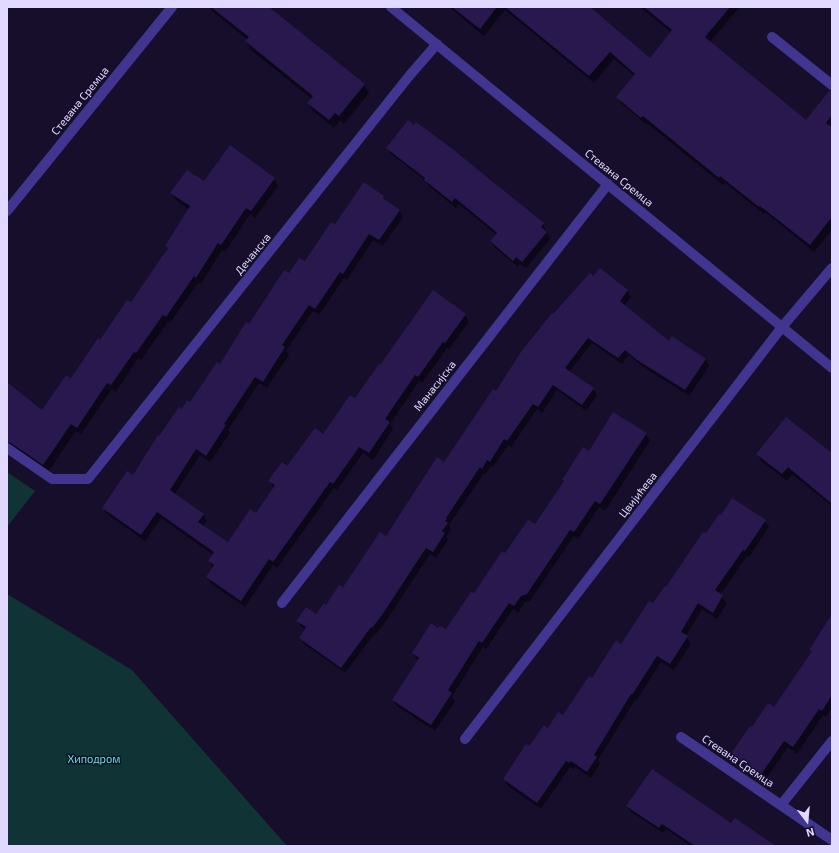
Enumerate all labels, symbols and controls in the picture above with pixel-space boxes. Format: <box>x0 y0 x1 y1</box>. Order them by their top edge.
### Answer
street label: Стевана Сремца <box>48 64 112 138</box>
street label: Стевана Сремца <box>582 146 656 210</box>
street label: Дечанска <box>232 231 274 277</box>
street label: Манасијска <box>411 358 459 414</box>
street label: Цвијићева <box>616 470 660 520</box>
street label: Стевана Сремца <box>699 732 777 790</box>
park label: Хиподром <box>67 752 121 766</box>
north arrow <box>787 801 827 841</box>
text: N <box>805 826 816 840</box>

